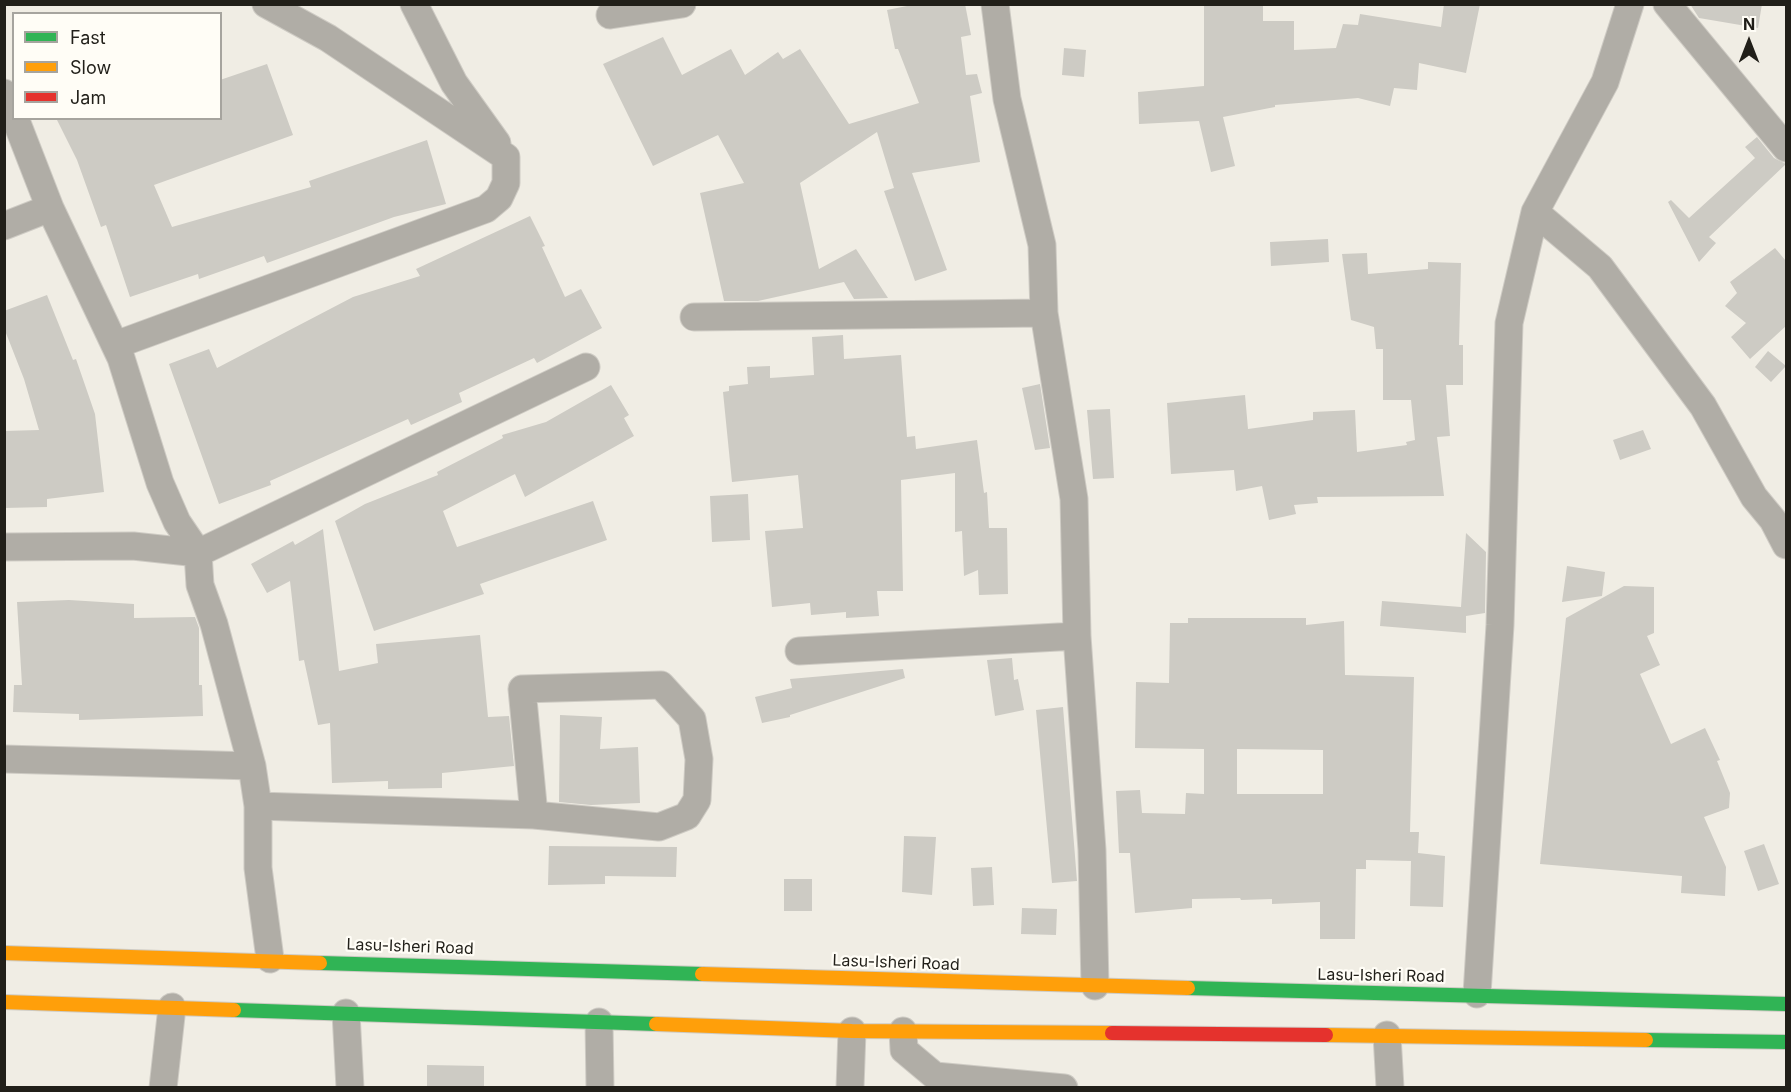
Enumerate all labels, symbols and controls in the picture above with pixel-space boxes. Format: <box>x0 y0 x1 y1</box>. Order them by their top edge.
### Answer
legend <box>12 12 222 120</box>
north arrow <box>1719 12 1779 72</box>
text: N <box>1743 14 1755 34</box>
text: Fast <box>70 27 106 48</box>
text: Slow <box>70 57 111 78</box>
text: Jam <box>70 87 106 108</box>
street label: Lasu-Isheri Road <box>346 935 474 959</box>
street label: Lasu-Isheri Road <box>832 951 960 975</box>
street label: Lasu-Isheri Road <box>1317 965 1445 987</box>

